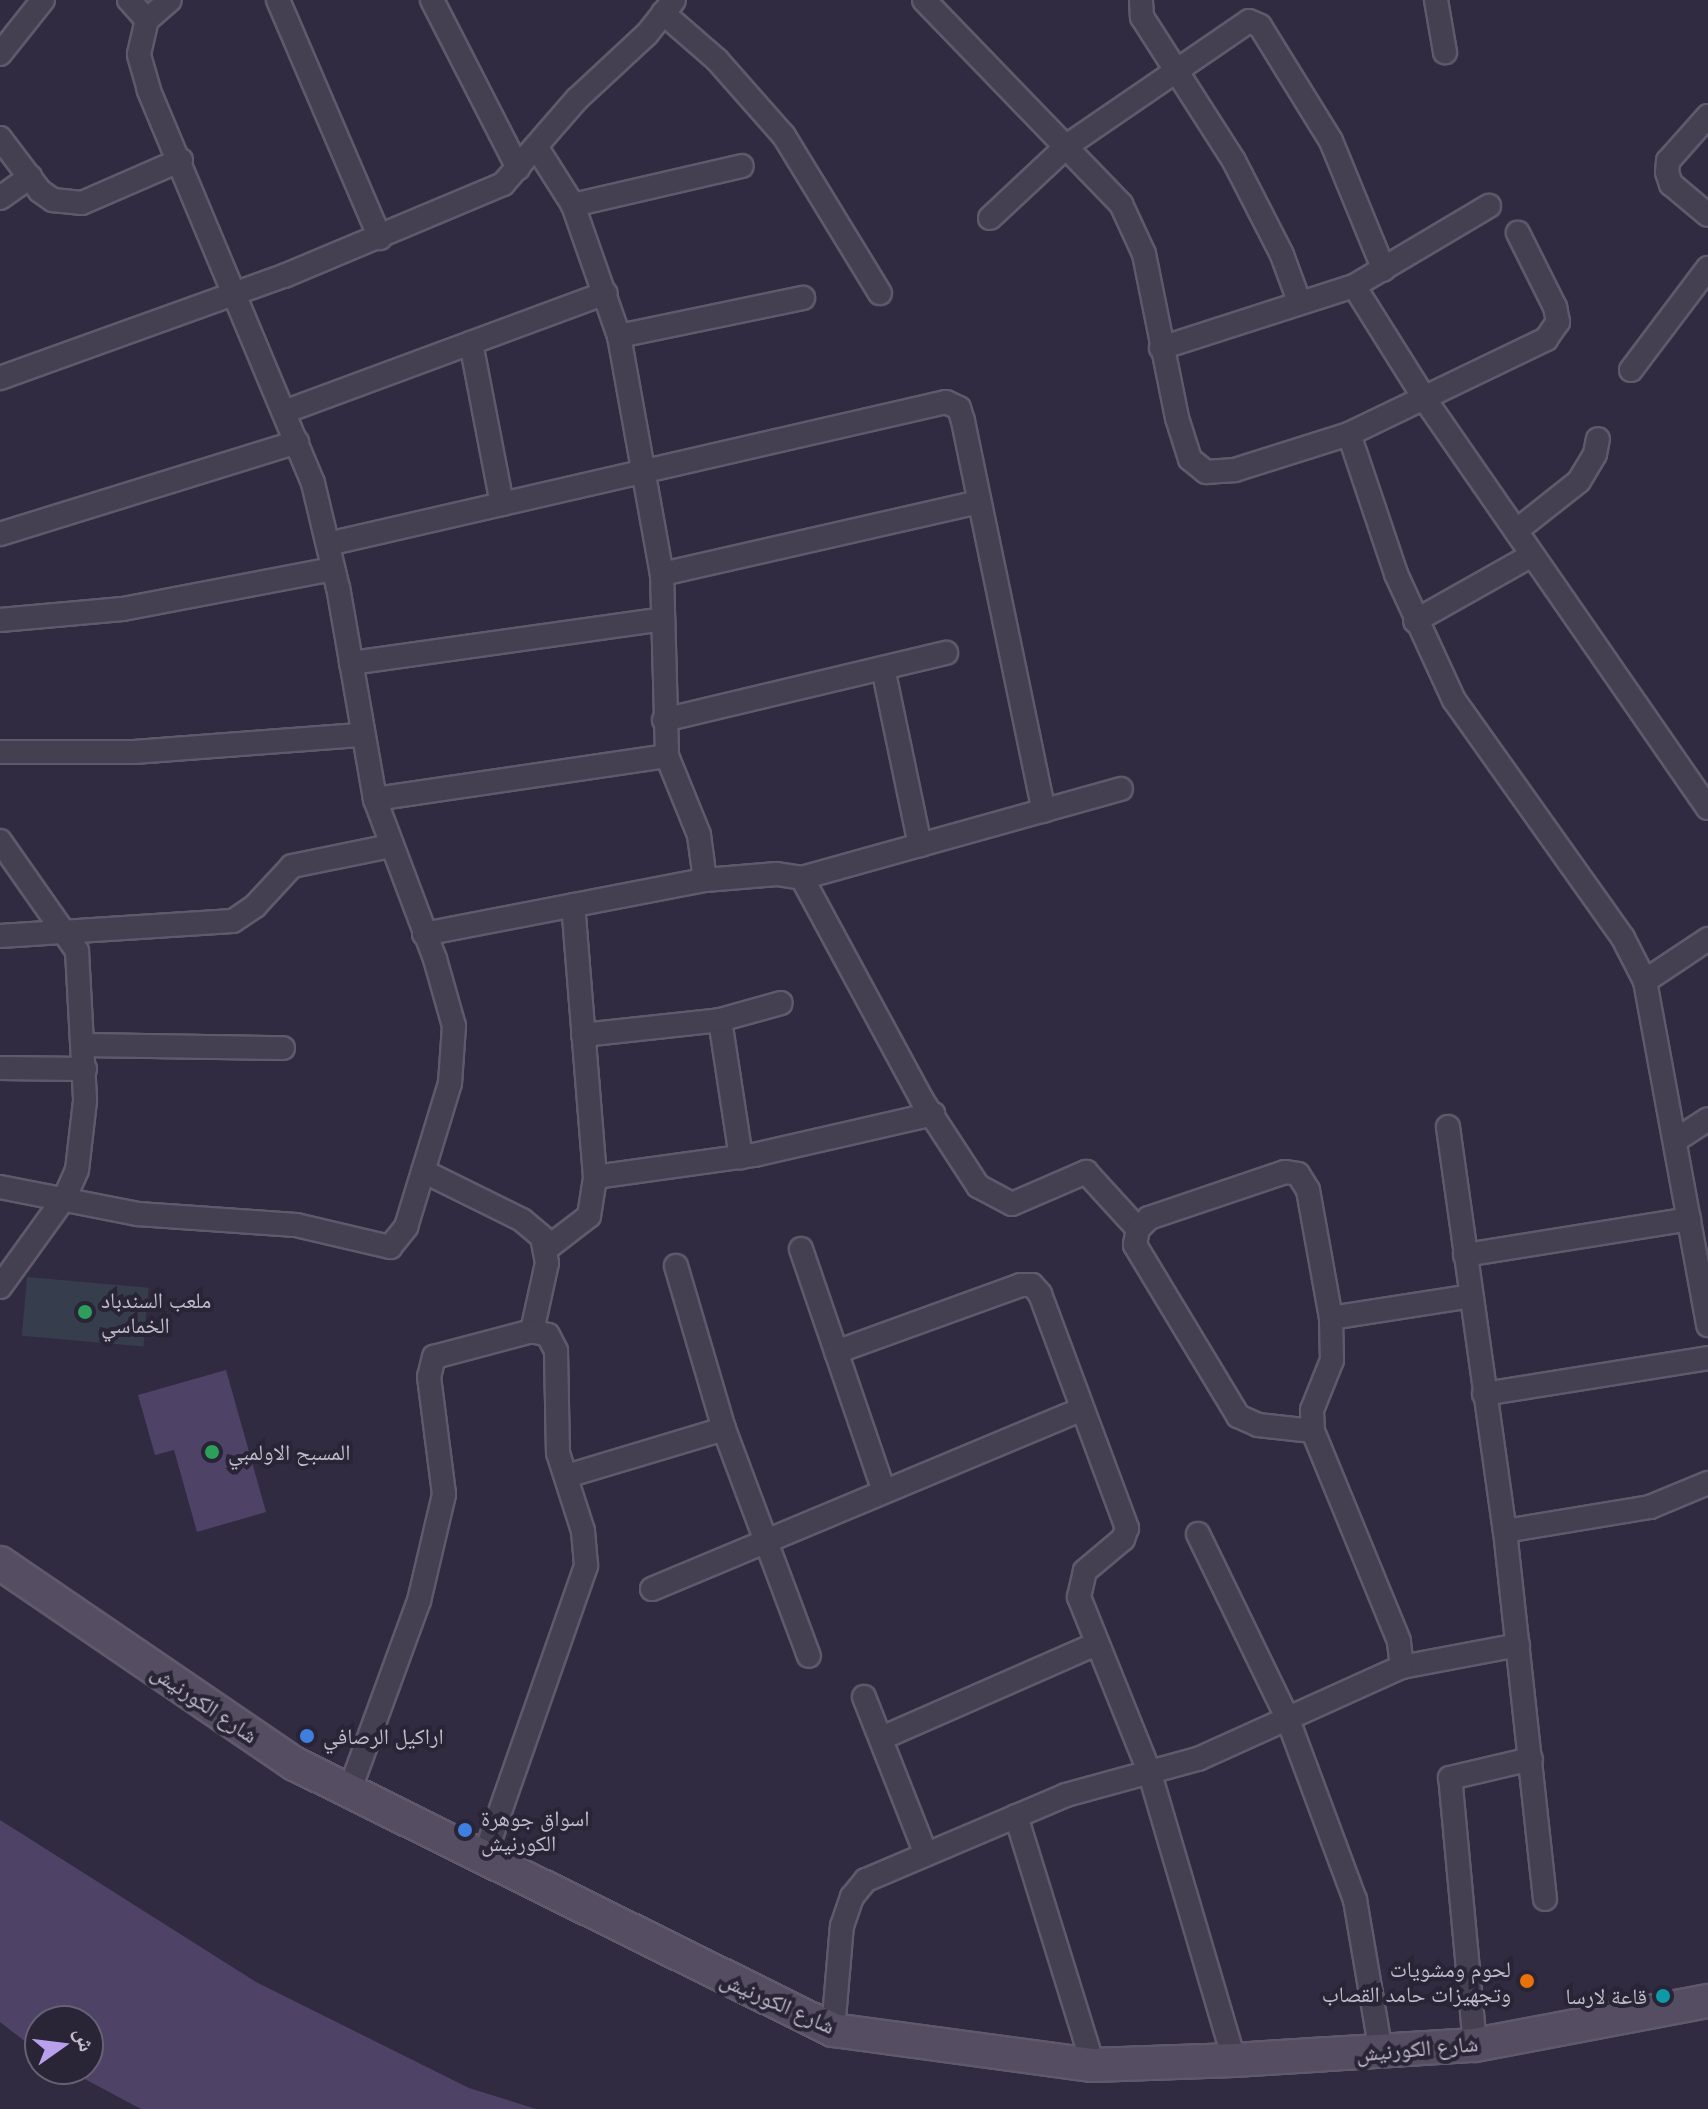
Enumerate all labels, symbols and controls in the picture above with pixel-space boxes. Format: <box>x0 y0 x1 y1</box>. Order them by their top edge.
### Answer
place label: ملعب السندباد الخماسي <box>101 1286 211 1338</box>
marker: ملعب السندباد الخماسي <box>76 1303 94 1321</box>
place label: المسبح الاولمبي <box>228 1439 350 1465</box>
marker: المسبح الاولمبي <box>203 1443 221 1461</box>
street label: شارع الكورنيش <box>147 1658 263 1748</box>
place label: اراكيل الرصافي <box>323 1723 444 1749</box>
marker: اراكيل الرصافي <box>298 1727 316 1745</box>
place label: اسواق جوهرة الكورنيش <box>481 1804 589 1856</box>
marker: اسواق جوهرة الكورنيش <box>456 1821 474 1839</box>
place label: لحوم ومشويات وتجهيزات حامد القصاب <box>1322 1955 1511 2006</box>
street label: شارع الكورنيش <box>717 1965 839 2039</box>
marker: لحوم ومشويات وتجهيزات حامد القصاب <box>1518 1972 1536 1990</box>
place label: قاعة لارسا <box>1566 1983 1647 2009</box>
marker: قاعة لارسا <box>1654 1987 1672 2005</box>
north arrow <box>24 2005 104 2085</box>
text: ش <box>70 2025 102 2054</box>
street label: شارع الكورنيش <box>1355 2030 1479 2066</box>

